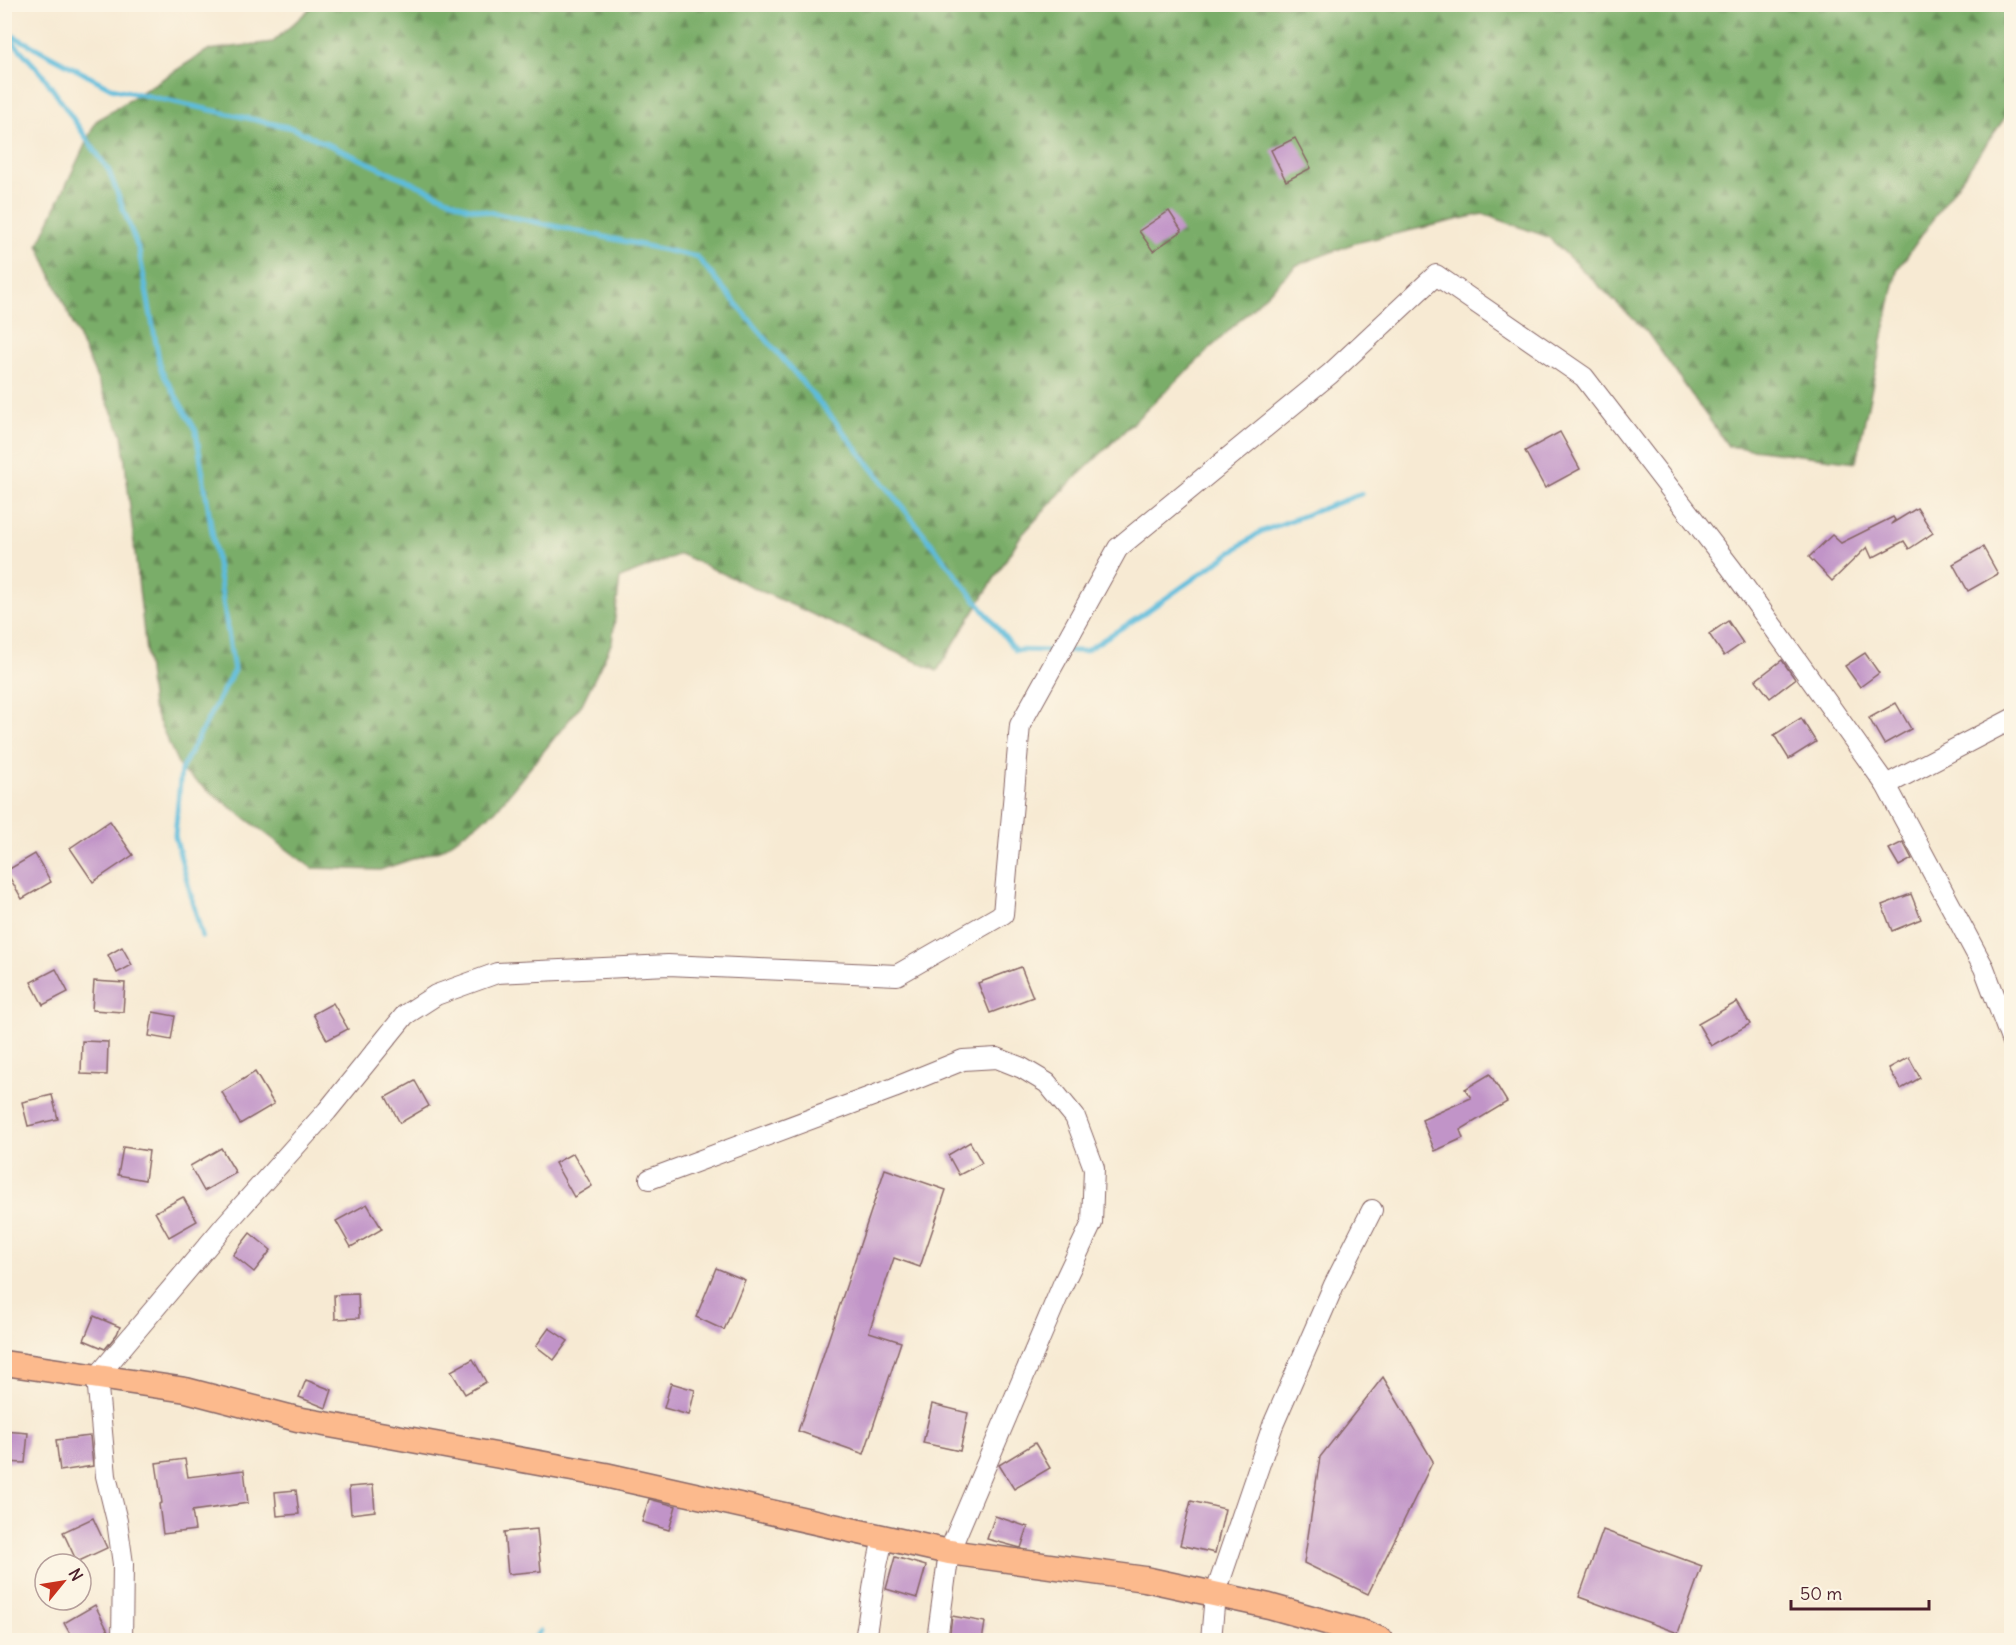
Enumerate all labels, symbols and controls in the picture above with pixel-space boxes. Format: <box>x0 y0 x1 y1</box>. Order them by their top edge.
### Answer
north arrow <box>33 1552 93 1612</box>
text: N <box>65 1565 87 1584</box>
scale bar <box>1791 1573 1929 1611</box>
text: 50 m <box>1800 1582 1842 1605</box>

